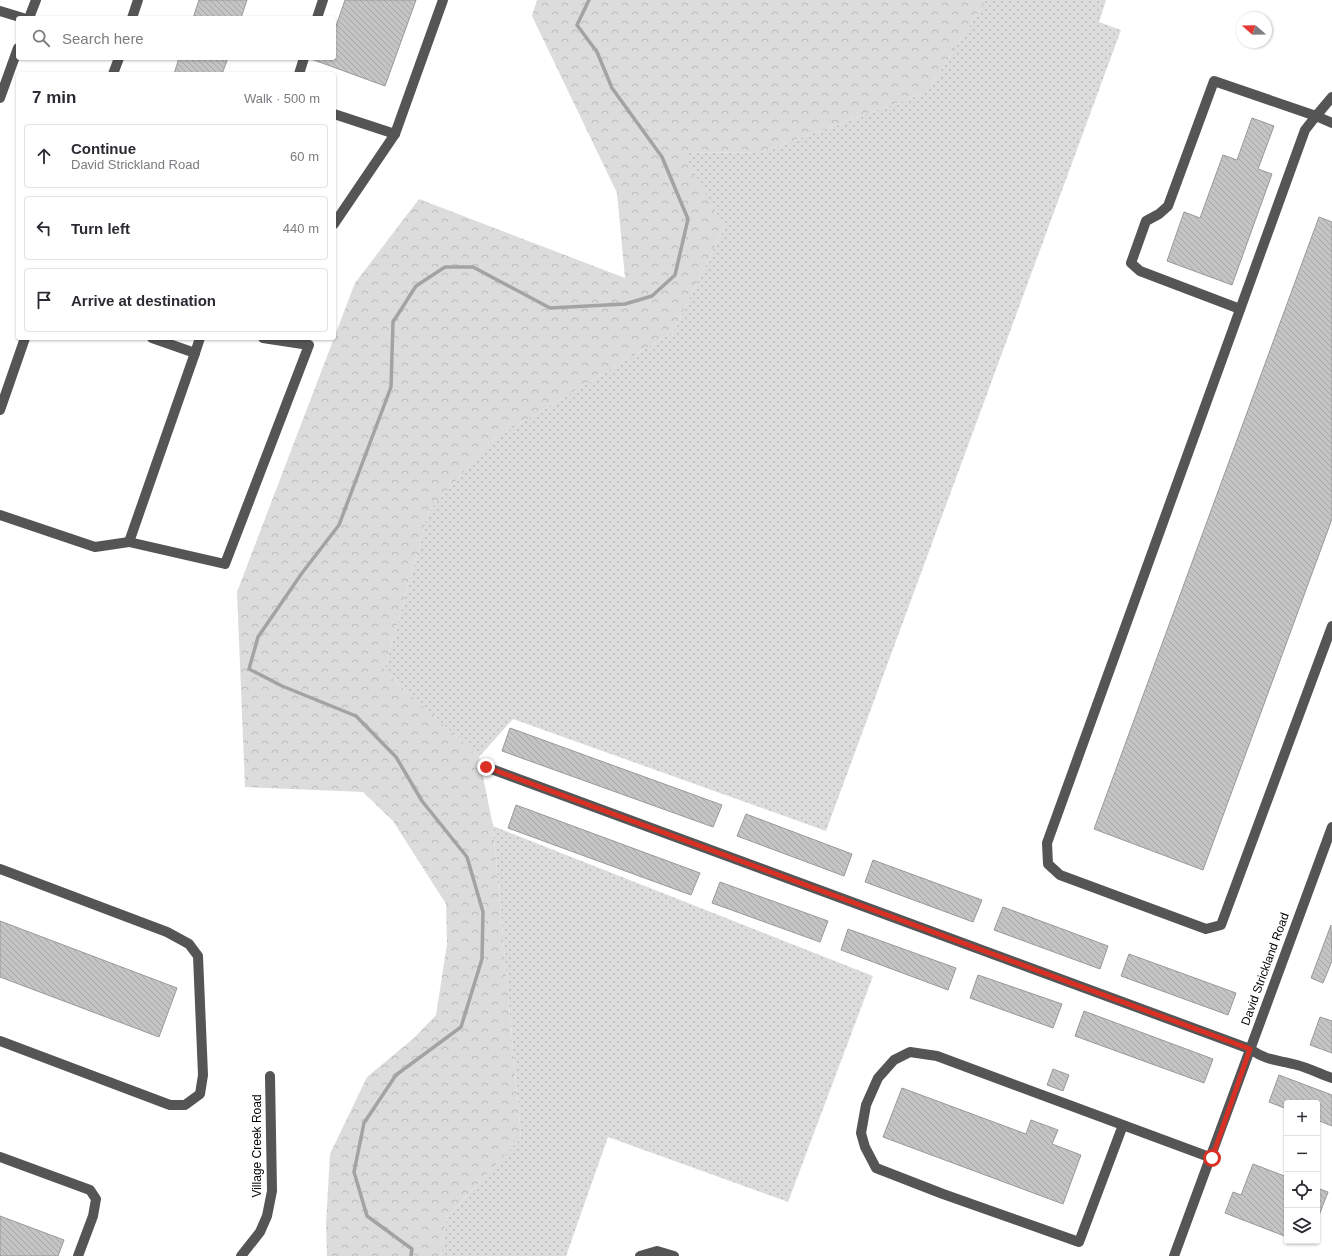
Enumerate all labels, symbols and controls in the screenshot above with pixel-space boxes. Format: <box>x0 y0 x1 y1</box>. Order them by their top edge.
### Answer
north arrow <box>1236 12 1272 48</box>
search box <box>16 16 336 60</box>
icon: search <box>30 27 52 49</box>
text: Search here <box>62 30 144 47</box>
text: 7 min <box>32 88 76 107</box>
text: Walk · 500 m <box>244 91 320 106</box>
text: Continue <box>71 140 136 157</box>
icon: ahead <box>33 145 55 167</box>
text: 60 m <box>290 149 319 164</box>
text: David Strickland Road <box>71 157 200 172</box>
icon: left <box>33 217 55 239</box>
text: Turn left <box>71 220 130 237</box>
text: 440 m <box>283 221 319 236</box>
icon: arrive <box>33 289 55 311</box>
text: Arrive at destination <box>71 292 216 309</box>
route end <box>477 758 495 776</box>
street label: David Strickland Road <box>1238 911 1292 1027</box>
street label: Village Creek Road <box>250 1094 264 1198</box>
map controls <box>1284 1100 1320 1244</box>
button: + <box>1284 1100 1320 1136</box>
button: − <box>1284 1136 1320 1172</box>
route start <box>1203 1149 1221 1167</box>
button: locate <box>1284 1172 1320 1208</box>
button: layers <box>1284 1208 1320 1244</box>

